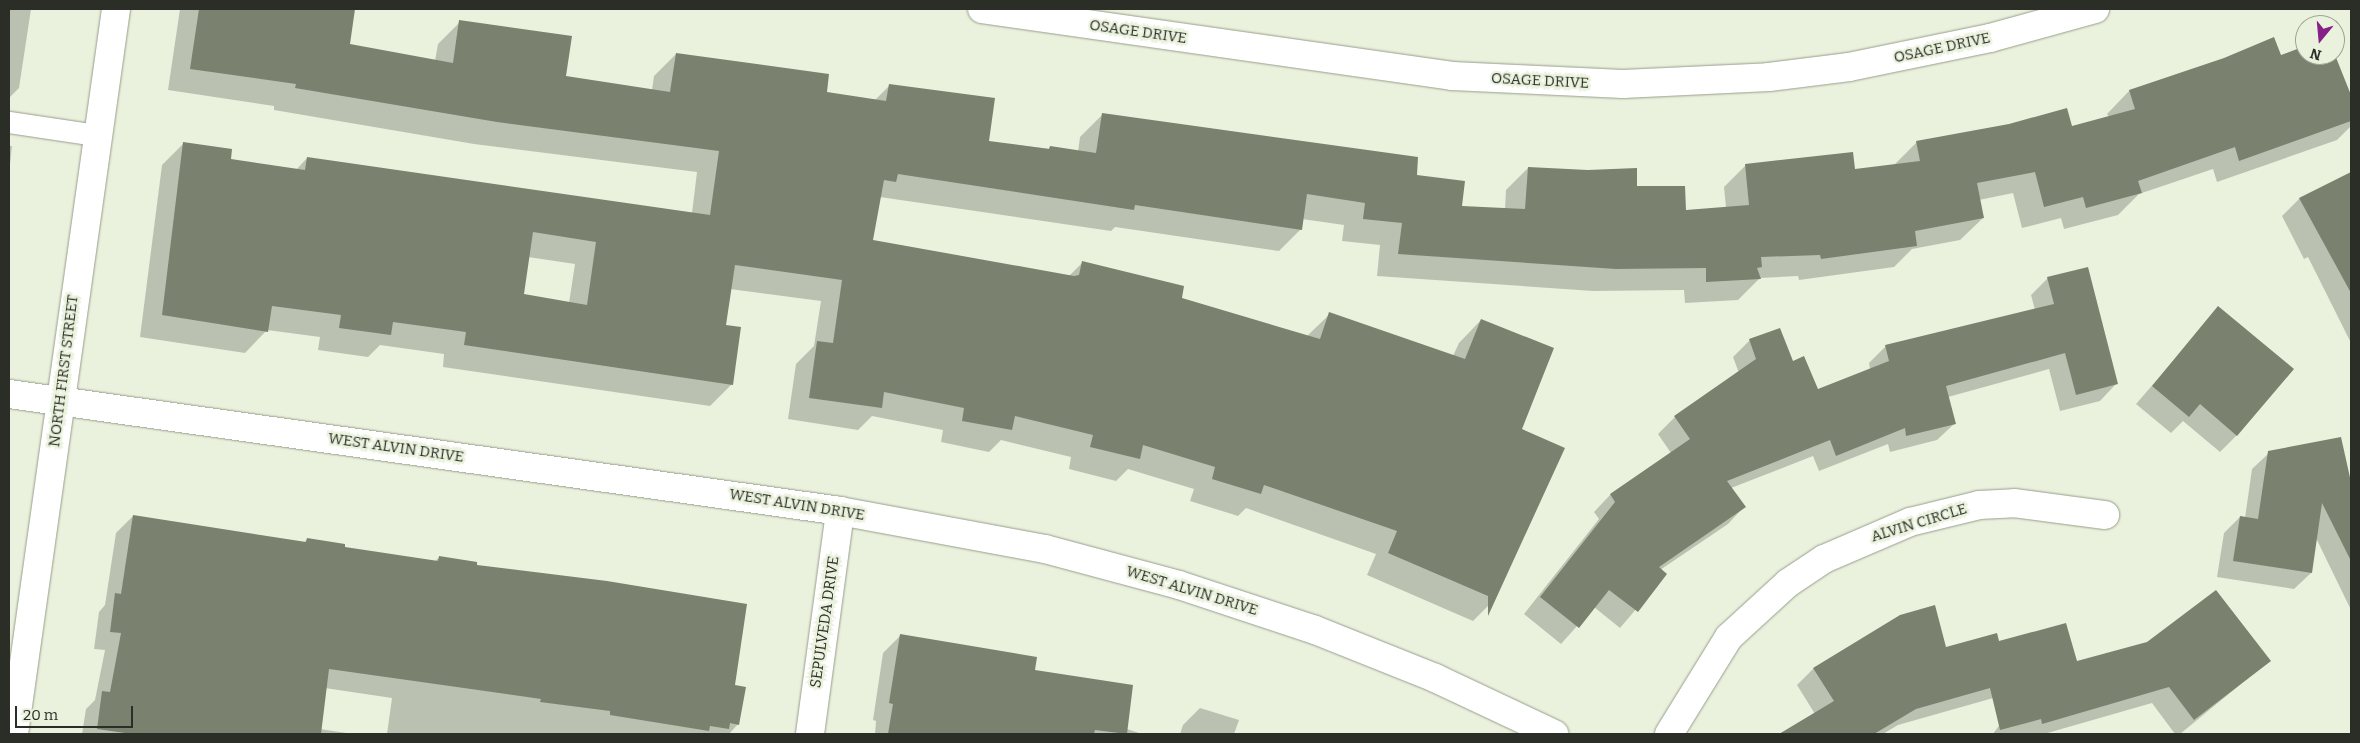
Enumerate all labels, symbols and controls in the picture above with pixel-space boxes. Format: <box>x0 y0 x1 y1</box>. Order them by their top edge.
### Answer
north arrow <box>2295 15 2345 65</box>
street label: OSAGE DRIVE <box>1088 16 1188 48</box>
street label: OSAGE DRIVE <box>1892 29 1992 67</box>
text: N <box>2308 44 2323 64</box>
street label: OSAGE DRIVE <box>1491 69 1589 93</box>
street label: NORTH FIRST STREET <box>46 294 82 448</box>
street label: WEST ALVIN DRIVE <box>327 430 465 466</box>
street label: WEST ALVIN DRIVE <box>728 485 866 525</box>
street label: ALVIN CIRCLE <box>1869 500 1969 546</box>
street label: SEPULVEDA DRIVE <box>807 555 843 689</box>
street label: WEST ALVIN DRIVE <box>1124 562 1260 620</box>
scale bar <box>18 696 135 728</box>
text: 20 m <box>23 706 58 724</box>

